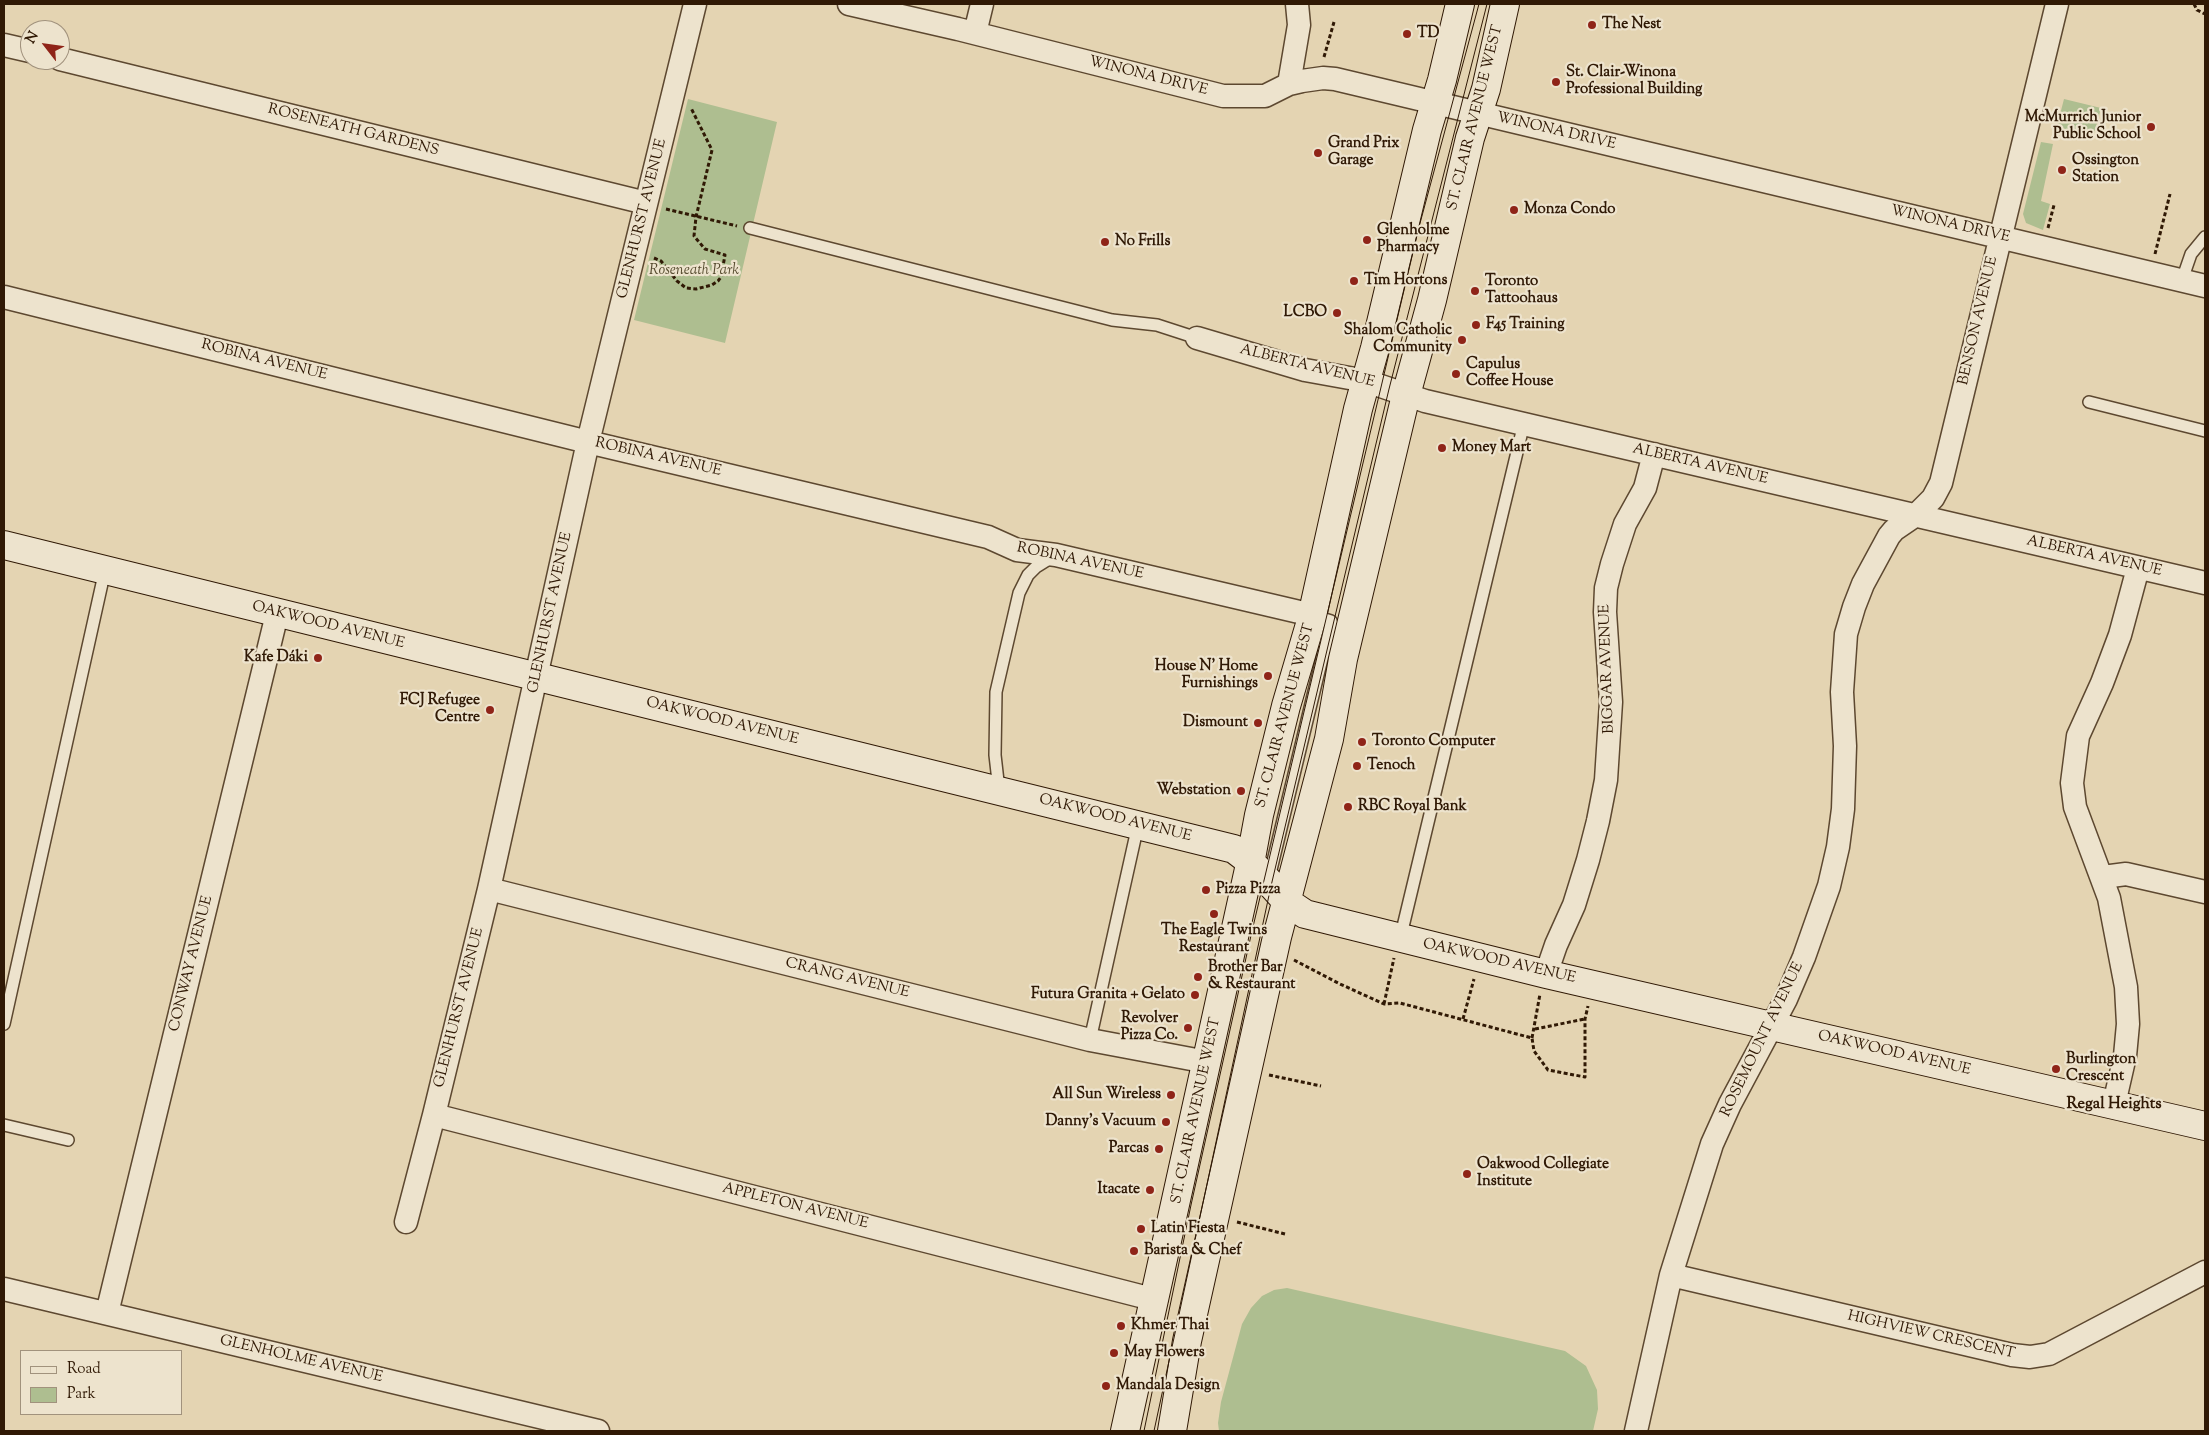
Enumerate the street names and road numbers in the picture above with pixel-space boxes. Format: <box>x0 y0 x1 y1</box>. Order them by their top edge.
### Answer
street label: ST. CLAIR AVENUE WEST <box>1444 24 1508 212</box>
street label: WINONA DRIVE <box>1087 54 1209 100</box>
street label: ROSENEATH GARDENS <box>266 101 440 161</box>
street label: WINONA DRIVE <box>1495 110 1617 154</box>
street label: GLENHURST AVENUE <box>614 137 672 301</box>
street label: WINONA DRIVE <box>1889 203 2011 247</box>
street label: BENSON AVENUE <box>1955 255 2003 387</box>
street label: ROBINA AVENUE <box>199 337 329 385</box>
street label: ALBERTA AVENUE <box>1238 342 1376 392</box>
street label: ROBINA AVENUE <box>593 435 723 481</box>
street label: ALBERTA AVENUE <box>1631 441 1769 489</box>
street label: GLENHURST AVENUE <box>525 531 577 695</box>
street label: ALBERTA AVENUE <box>2025 533 2163 581</box>
street label: ROBINA AVENUE <box>1015 540 1145 584</box>
street label: OAKWOOD AVENUE <box>250 598 406 654</box>
street label: BIGGAR AVENUE <box>1597 604 1619 734</box>
street label: ST. CLAIR AVENUE WEST <box>1253 622 1319 810</box>
street label: OAKWOOD AVENUE <box>644 694 800 750</box>
street label: OAKWOOD AVENUE <box>1037 791 1193 847</box>
street label: CONWAY AVENUE <box>166 894 218 1034</box>
street label: GLENHURST AVENUE <box>431 926 489 1090</box>
street label: OAKWOOD AVENUE <box>1421 936 1577 988</box>
street label: CRANG AVENUE <box>783 955 911 1003</box>
street label: ROSEMOUNT AVENUE <box>1718 960 1808 1120</box>
street label: ST. CLAIR AVENUE WEST <box>1168 1016 1226 1206</box>
street label: OAKWOOD AVENUE <box>1816 1028 1972 1080</box>
street label: APPLETON AVENUE <box>720 1180 870 1234</box>
street label: HIGHVIEW CRESCENT <box>1845 1308 2017 1364</box>
street label: GLENHOLME AVENUE <box>218 1332 384 1388</box>

